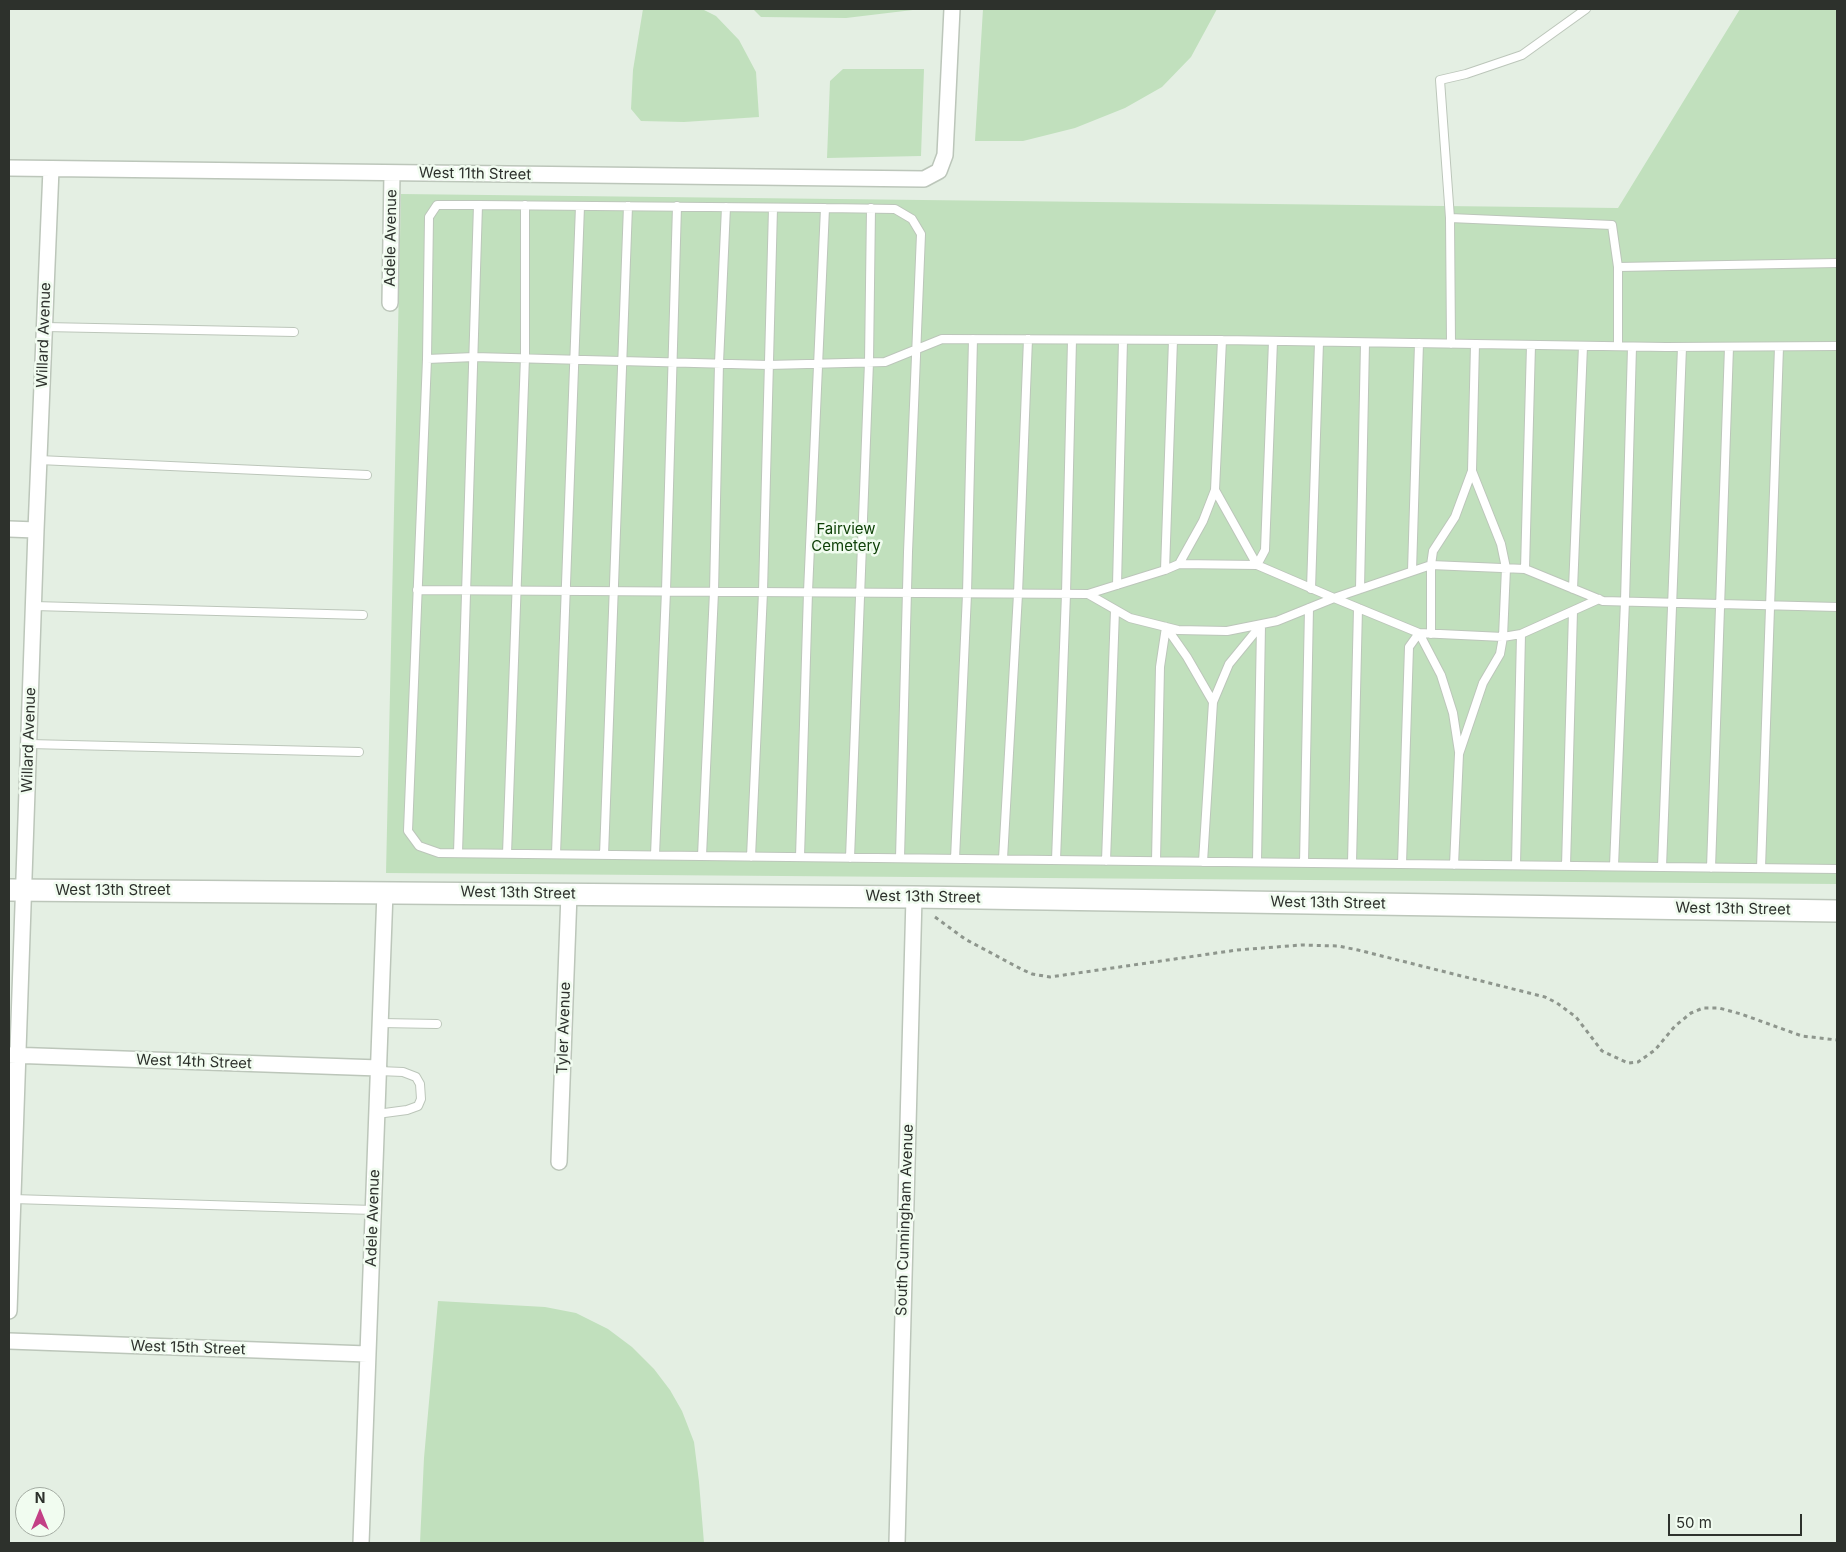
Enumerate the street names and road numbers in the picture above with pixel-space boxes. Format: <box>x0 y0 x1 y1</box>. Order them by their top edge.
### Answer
street label: West 11th Street <box>419 164 531 184</box>
street label: Adele Avenue <box>381 189 401 287</box>
street label: Willard Avenue <box>33 282 55 388</box>
street label: Willard Avenue <box>18 687 40 793</box>
street label: West 13th Street <box>55 881 171 899</box>
street label: West 13th Street <box>460 883 576 903</box>
street label: West 13th Street <box>865 887 981 907</box>
street label: West 13th Street <box>1270 893 1386 913</box>
street label: West 13th Street <box>1675 899 1791 919</box>
street label: Tyler Avenue <box>553 982 575 1074</box>
street label: West 14th Street <box>136 1051 252 1073</box>
street label: South Cunningham Avenue <box>893 1124 917 1316</box>
street label: Adele Avenue <box>362 1169 384 1267</box>
street label: West 15th Street <box>130 1337 246 1359</box>

